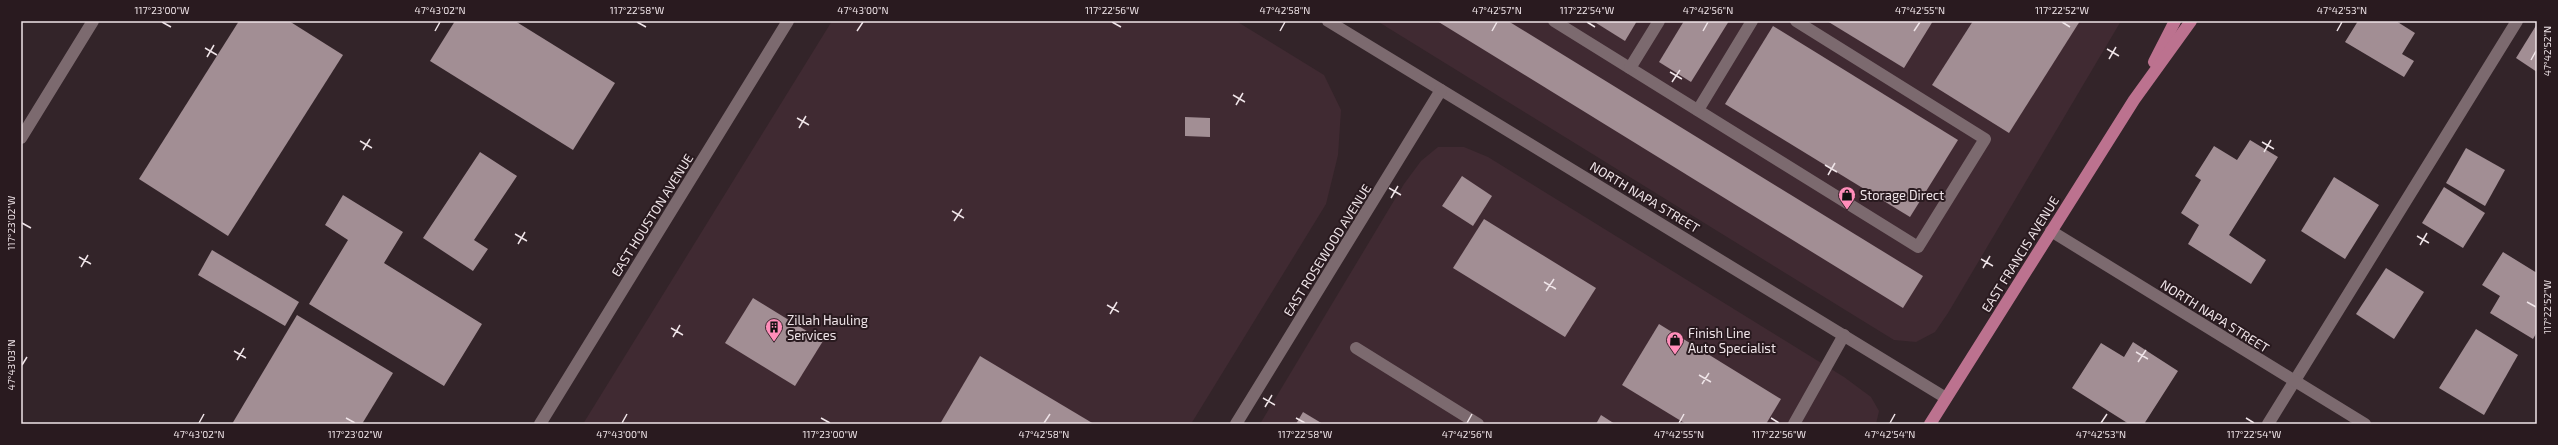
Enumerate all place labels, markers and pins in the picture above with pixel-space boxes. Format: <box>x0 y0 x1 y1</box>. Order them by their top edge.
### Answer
shop icon: Storage Direct <box>1837 185 1857 210</box>
place label: Storage Direct <box>1860 187 1944 203</box>
place label: Zillah Hauling Services <box>787 312 868 343</box>
building icon: Zillah Hauling Services <box>764 317 784 342</box>
place label: Finish Line Auto Specialist <box>1688 325 1776 356</box>
shop icon: Finish Line Auto Specialist <box>1665 330 1685 355</box>

